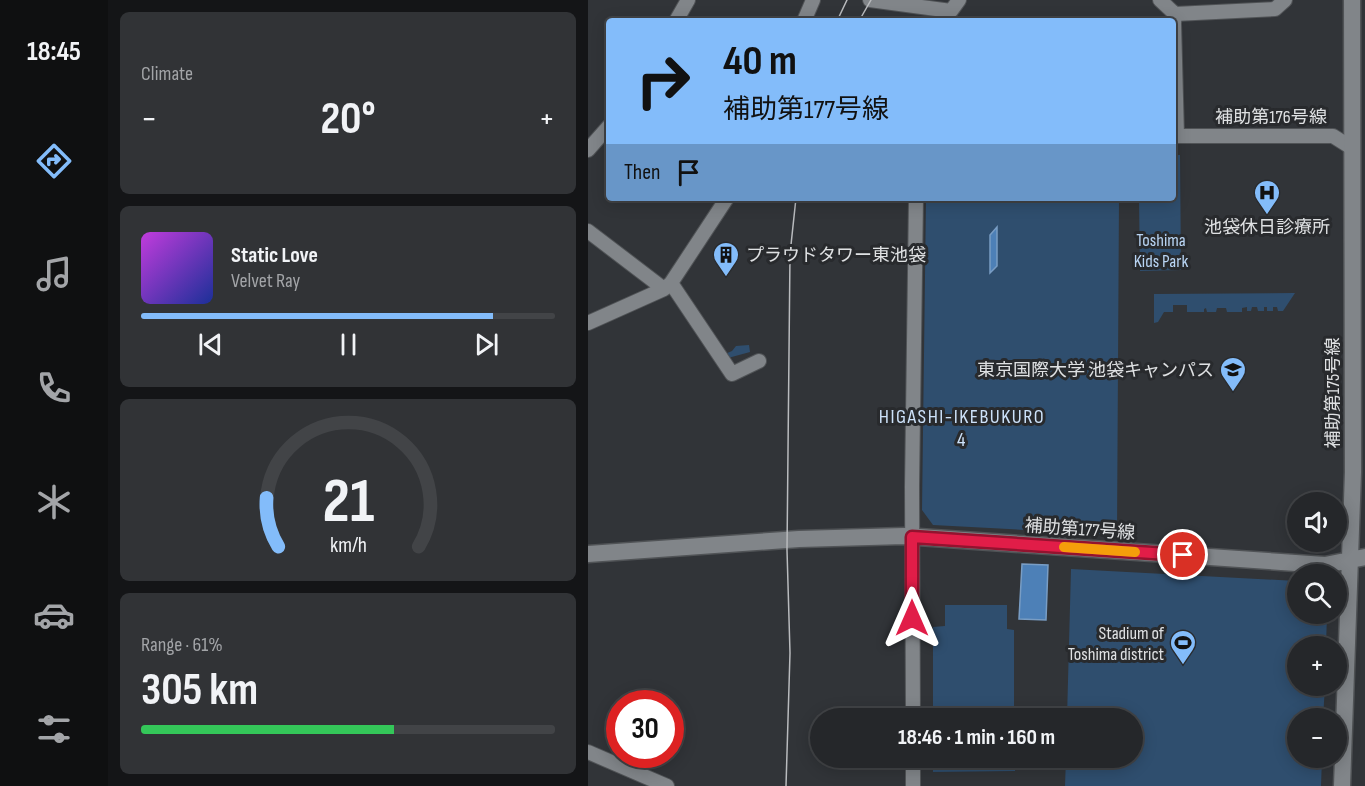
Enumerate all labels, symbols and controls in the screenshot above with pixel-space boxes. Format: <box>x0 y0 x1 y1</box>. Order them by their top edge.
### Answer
text: 18:45 <box>27 36 81 68</box>
text: 40 m <box>723 36 797 87</box>
icon: right <box>624 42 702 120</box>
text: Climate <box>141 62 193 86</box>
text: 20° <box>320 92 376 147</box>
text: 補助第177号線 <box>723 94 889 126</box>
text: − <box>141 99 157 139</box>
text: + <box>539 99 555 139</box>
street label: 補助第176号線 <box>1215 107 1327 128</box>
icon: directions <box>33 140 75 182</box>
icon: arrive <box>672 156 705 189</box>
text: Then <box>624 159 660 186</box>
hospital icon: 池袋休日診療所 <box>1252 178 1282 216</box>
place label: 池袋休日診療所 <box>1204 217 1330 238</box>
park label: Toshima Kids Park <box>1134 230 1188 272</box>
building icon: プラウドタワー東池袋 <box>711 240 741 278</box>
text: Static Love <box>231 242 318 269</box>
place label: プラウドタワー東池袋 <box>746 245 926 266</box>
icon: music <box>33 253 75 295</box>
text: Velvet Ray <box>231 269 300 293</box>
icon: previous <box>194 328 227 361</box>
icon: pause <box>332 328 365 361</box>
icon: next <box>470 328 503 361</box>
street label: 補助第175号線 <box>1323 338 1344 448</box>
school or university icon: 東京国際大学 池袋キャンパス <box>1218 355 1248 393</box>
place label: 東京国際大学 池袋キャンパス <box>977 360 1214 381</box>
icon: phone <box>33 367 75 409</box>
district label: HIGASHI-IKEBUKURO 4 <box>879 405 1045 452</box>
text: 21 <box>322 465 374 540</box>
icon: climate <box>33 481 75 523</box>
map controls <box>1287 492 1347 768</box>
button: sound <box>1287 492 1347 552</box>
street label: 補助第177号線 <box>1024 515 1136 544</box>
pin <box>1157 529 1208 580</box>
text: km/h <box>329 533 367 558</box>
icon: arrive <box>1166 538 1199 571</box>
button: search <box>1287 564 1347 624</box>
position arrow <box>880 586 944 650</box>
icon: car <box>33 594 75 636</box>
place label: Stadium of Toshima district <box>1068 623 1165 665</box>
sports icon: Stadium of Toshima district <box>1168 628 1198 666</box>
text: Range · 61% <box>141 633 223 657</box>
button: + <box>1287 636 1347 696</box>
text: 305 km <box>141 663 258 718</box>
speed limit sign: 30 <box>606 690 684 768</box>
icon: filters <box>33 708 75 750</box>
button: − <box>1287 708 1347 768</box>
text: 18:46 · 1 min · 160 m <box>898 724 1055 751</box>

